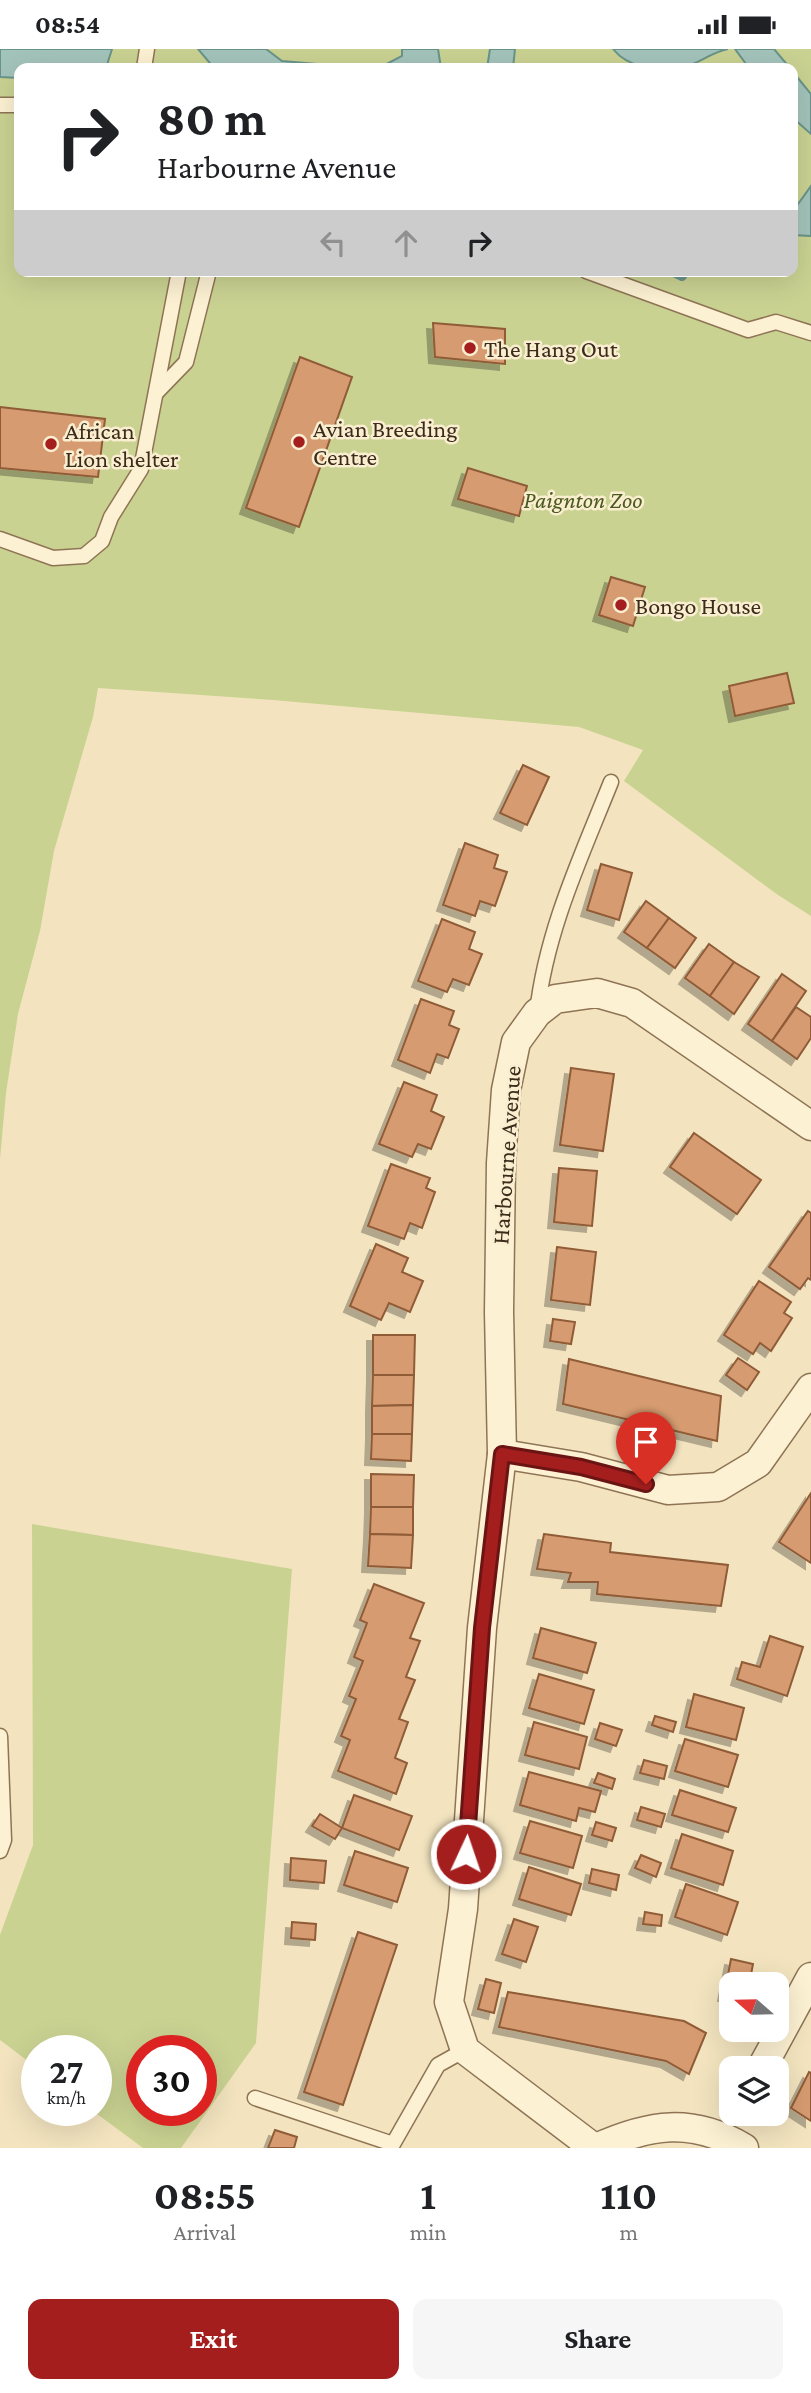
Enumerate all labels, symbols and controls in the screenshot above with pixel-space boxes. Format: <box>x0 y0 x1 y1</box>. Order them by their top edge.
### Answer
text: 08:54 <box>35 10 100 39</box>
icon: right <box>42 91 133 182</box>
text: 80 m <box>157 91 266 146</box>
text: Harbourne Avenue <box>157 149 396 185</box>
icon: left <box>314 224 352 262</box>
icon: ahead <box>387 224 425 262</box>
icon: right <box>460 224 498 262</box>
place label: The Hang Out <box>484 335 619 362</box>
marker: The Hang Out <box>462 340 478 356</box>
place label: Avian Breeding Centre <box>313 415 458 470</box>
place label: African Lion shelter <box>65 417 179 472</box>
marker: Avian Breeding Centre <box>291 434 307 450</box>
marker: African Lion shelter <box>43 436 59 452</box>
park label: Paignton Zoo <box>523 486 643 513</box>
place label: Bongo House <box>635 592 761 619</box>
marker: Bongo House <box>613 597 629 613</box>
street label: Harbourne Avenue <box>486 1065 526 1245</box>
pin <box>616 1412 676 1484</box>
icon: arrive <box>627 1423 665 1461</box>
position arrow <box>429 1817 503 1891</box>
north arrow <box>719 1972 789 2042</box>
map controls <box>719 1972 789 2126</box>
speed limit sign: 30 <box>126 2035 217 2126</box>
text: 27 <box>50 2052 83 2091</box>
button: layers <box>719 2056 789 2126</box>
text: km/h <box>47 2088 86 2108</box>
text: 08:55 <box>154 2171 256 2218</box>
text: 1 <box>420 2171 436 2218</box>
text: 110 <box>600 2171 657 2218</box>
text: Arrival <box>174 2219 236 2245</box>
text: min <box>410 2219 447 2245</box>
text: m <box>620 2219 638 2245</box>
button: Exit <box>28 2299 399 2379</box>
button: Share <box>413 2299 783 2379</box>

